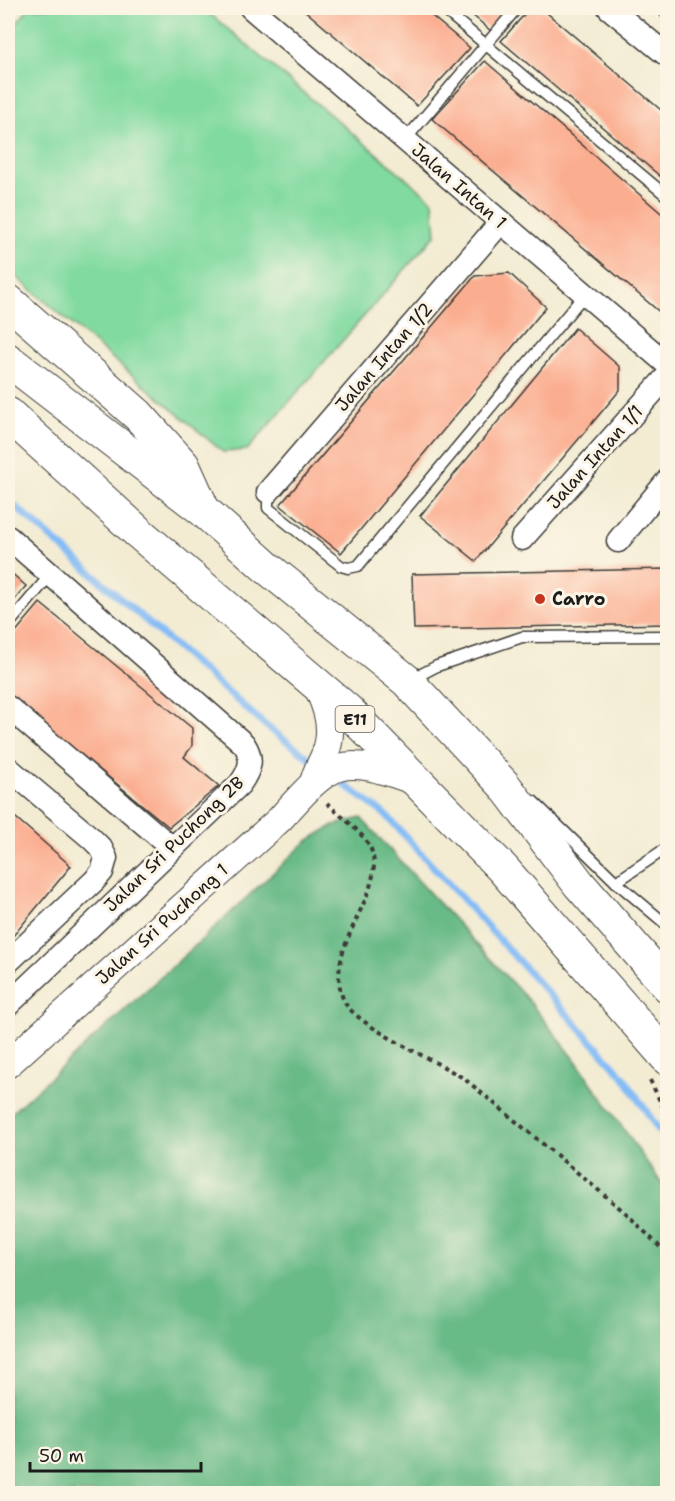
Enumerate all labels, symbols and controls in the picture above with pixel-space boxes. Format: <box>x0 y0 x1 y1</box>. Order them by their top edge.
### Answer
street label: Jalan Intan 1 <box>406 138 512 234</box>
street label: Jalan Intan 1/2 <box>330 297 438 417</box>
street label: Jalan Intan 1/1 <box>542 400 648 514</box>
place label: Carro <box>552 587 605 611</box>
marker: Carro <box>533 592 547 606</box>
road number: E11 <box>336 706 374 732</box>
street label: Jalan Sri Puchong 2B <box>99 771 249 917</box>
street label: Jalan Sri Puchong 1 <box>91 858 233 990</box>
scale bar <box>30 1435 201 1473</box>
text: 50 m <box>39 1444 84 1468</box>

